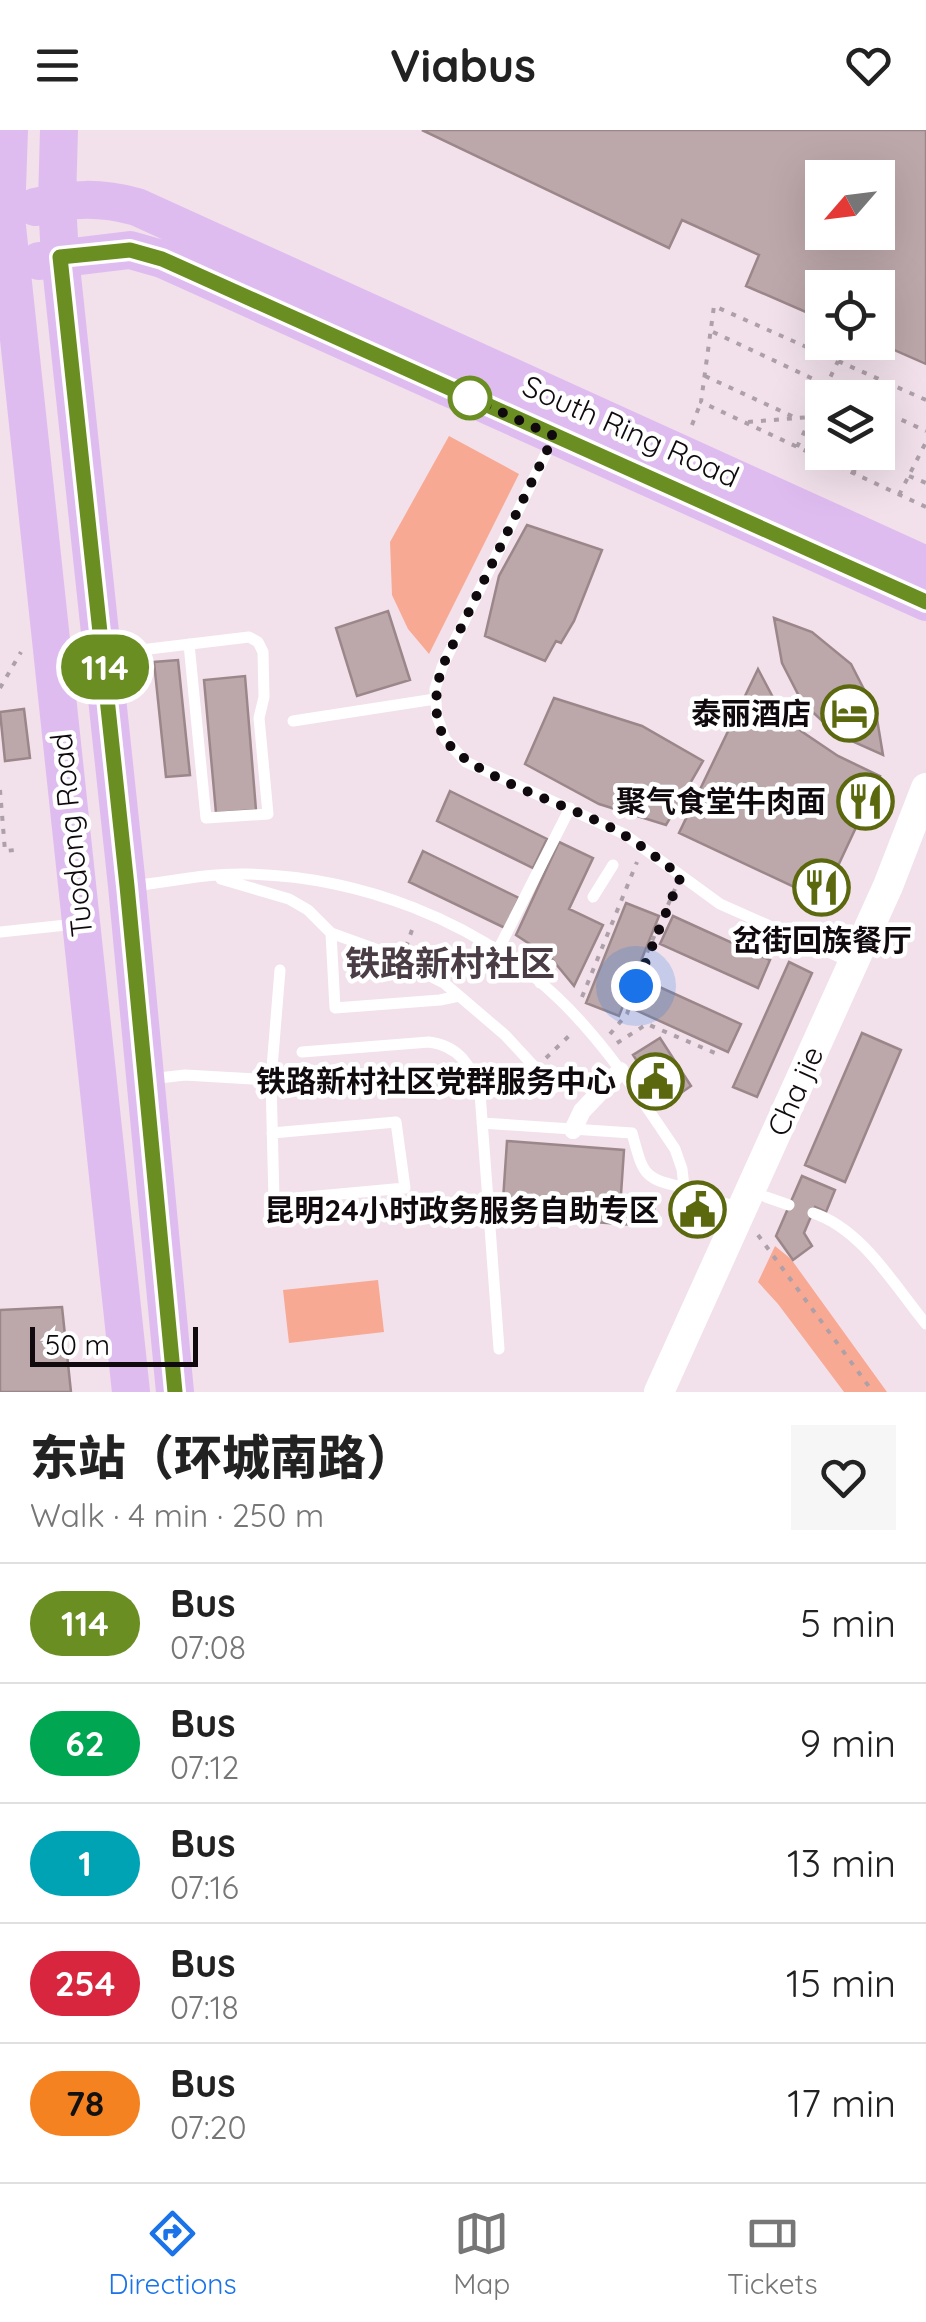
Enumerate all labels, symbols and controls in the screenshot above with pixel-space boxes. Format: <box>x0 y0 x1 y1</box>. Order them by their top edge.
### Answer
text: Viabus <box>390 37 536 93</box>
icon: menu <box>30 38 85 93</box>
icon: heart <box>841 38 896 93</box>
north arrow <box>805 160 895 250</box>
map controls <box>805 160 895 470</box>
button: locate <box>805 270 895 360</box>
street label: South Ring Road <box>517 366 745 496</box>
unlabelled marker <box>449 377 491 419</box>
button: layers <box>805 380 895 470</box>
line badge: 114 <box>48 634 162 700</box>
text: 114 <box>81 645 129 689</box>
hotel icon: 泰丽酒店 <box>820 683 880 743</box>
place label: 泰丽酒店 <box>691 694 811 732</box>
street label: Tuodong Road <box>41 731 101 939</box>
restaurant icon: 聚气食堂牛肉面 <box>835 771 895 831</box>
place label: 聚气食堂牛肉面 <box>616 782 826 820</box>
restaurant icon: 岔街回族餐厅 <box>792 858 852 918</box>
place label: 岔街回族餐厅 <box>732 921 912 959</box>
district label: 铁路新村社区 <box>345 941 555 985</box>
your location <box>611 961 661 1011</box>
street label: Cha jie <box>758 1040 832 1142</box>
public building icon: 铁路新村社区党群服务中心 <box>625 1051 685 1111</box>
place label: 铁路新村社区党群服务中心 <box>256 1062 616 1100</box>
public building icon: 昆明24小时政务服务自助专区 <box>668 1180 728 1240</box>
place label: 昆明24小时政务服务自助专区 <box>264 1191 659 1229</box>
scale bar <box>30 1322 198 1366</box>
text: 50 m <box>45 1327 110 1362</box>
button: heart <box>791 1425 896 1530</box>
text: 东站（环城南路） <box>30 1427 414 1487</box>
text: Walk · 4 min · 250 m <box>30 1495 324 1535</box>
text: Bus <box>170 1579 236 1627</box>
text: 5 min <box>800 1599 896 1647</box>
text: 114 <box>61 1601 109 1645</box>
text: 07:08 <box>170 1627 246 1667</box>
text: Bus <box>170 1699 236 1747</box>
text: 9 min <box>800 1719 896 1767</box>
text: 62 <box>65 1721 105 1765</box>
text: 07:12 <box>170 1747 239 1787</box>
text: Bus <box>170 1819 236 1867</box>
text: 13 min <box>787 1839 896 1887</box>
text: 1 <box>78 1841 92 1885</box>
text: 07:16 <box>170 1867 239 1907</box>
text: Bus <box>170 1939 236 1987</box>
text: 15 min <box>786 1959 896 2007</box>
text: 254 <box>55 1961 115 2005</box>
text: 07:18 <box>170 1987 239 2027</box>
text: Bus <box>170 2059 236 2107</box>
text: 17 min <box>787 2079 896 2127</box>
text: 78 <box>66 2081 104 2125</box>
text: 07:20 <box>170 2107 246 2147</box>
tab: Directions <box>108 2206 237 2301</box>
tab: Map <box>453 2206 510 2301</box>
tab: Tickets <box>727 2206 818 2301</box>

